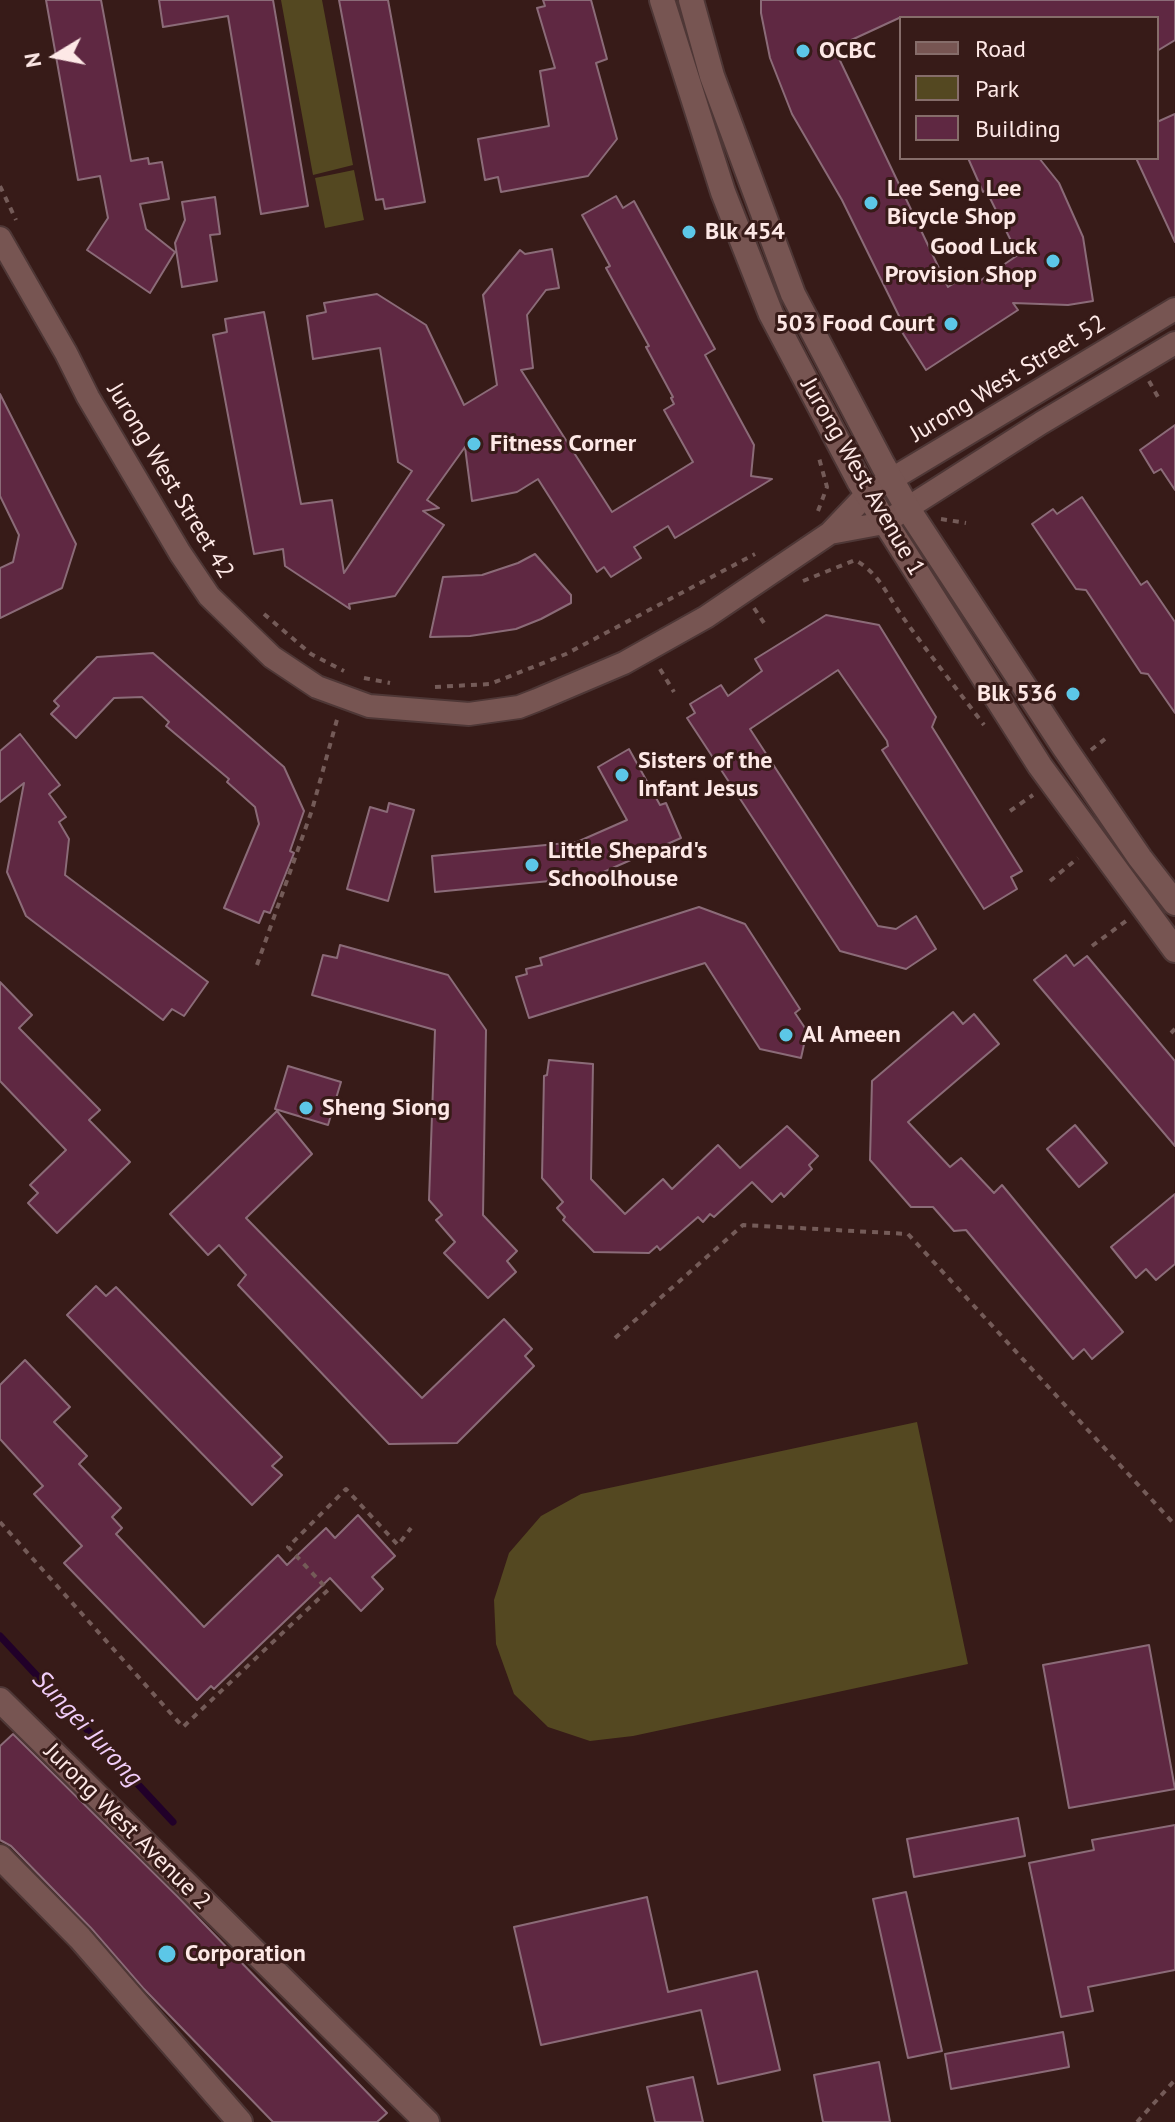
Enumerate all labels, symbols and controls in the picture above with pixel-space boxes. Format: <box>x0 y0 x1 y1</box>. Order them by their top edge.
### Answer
north arrow <box>16 16 96 96</box>
legend <box>899 16 1159 160</box>
text: Road <box>975 33 1026 64</box>
place label: OCBC <box>819 37 876 65</box>
marker: OCBC <box>794 42 812 60</box>
text: N <box>17 51 47 70</box>
text: Park <box>975 73 1019 104</box>
text: Building <box>975 113 1061 144</box>
place label: Lee Seng Lee Bicycle Shop <box>887 175 1022 231</box>
marker: Lee Seng Lee Bicycle Shop <box>862 194 880 212</box>
place label: Blk 454 <box>705 218 785 246</box>
marker: Blk 454 <box>680 223 698 241</box>
place label: Good Luck Provision Shop <box>885 233 1037 289</box>
marker: Good Luck Provision Shop <box>1044 252 1062 270</box>
street label: Jurong West Street 52 <box>905 309 1111 449</box>
place label: 503 Food Court <box>775 310 935 338</box>
marker: 503 Food Court <box>942 315 960 333</box>
street label: Jurong West Avenue 1 <box>794 373 930 581</box>
street label: Jurong West Street 42 <box>100 378 240 584</box>
place label: Fitness Corner <box>490 430 636 458</box>
marker: Fitness Corner <box>465 435 483 453</box>
place label: Blk 536 <box>977 680 1057 708</box>
marker: Blk 536 <box>1064 685 1082 703</box>
place label: Sisters of the Infant Jesus <box>638 747 772 803</box>
marker: Sisters of the Infant Jesus <box>613 766 631 784</box>
place label: Little Shepard's Schoolhouse <box>548 837 707 893</box>
marker: Little Shepard's Schoolhouse <box>523 856 541 874</box>
place label: Al Ameen <box>802 1021 901 1049</box>
marker: Al Ameen <box>777 1026 795 1044</box>
place label: Sheng Siong <box>322 1094 450 1122</box>
marker: Sheng Siong <box>297 1099 315 1117</box>
water label: Sungei Jurong <box>25 1664 149 1794</box>
street label: Jurong West Avenue 2 <box>38 1738 216 1916</box>
place label: Corporation <box>185 1940 306 1968</box>
marker: Corporation <box>156 1943 178 1965</box>

